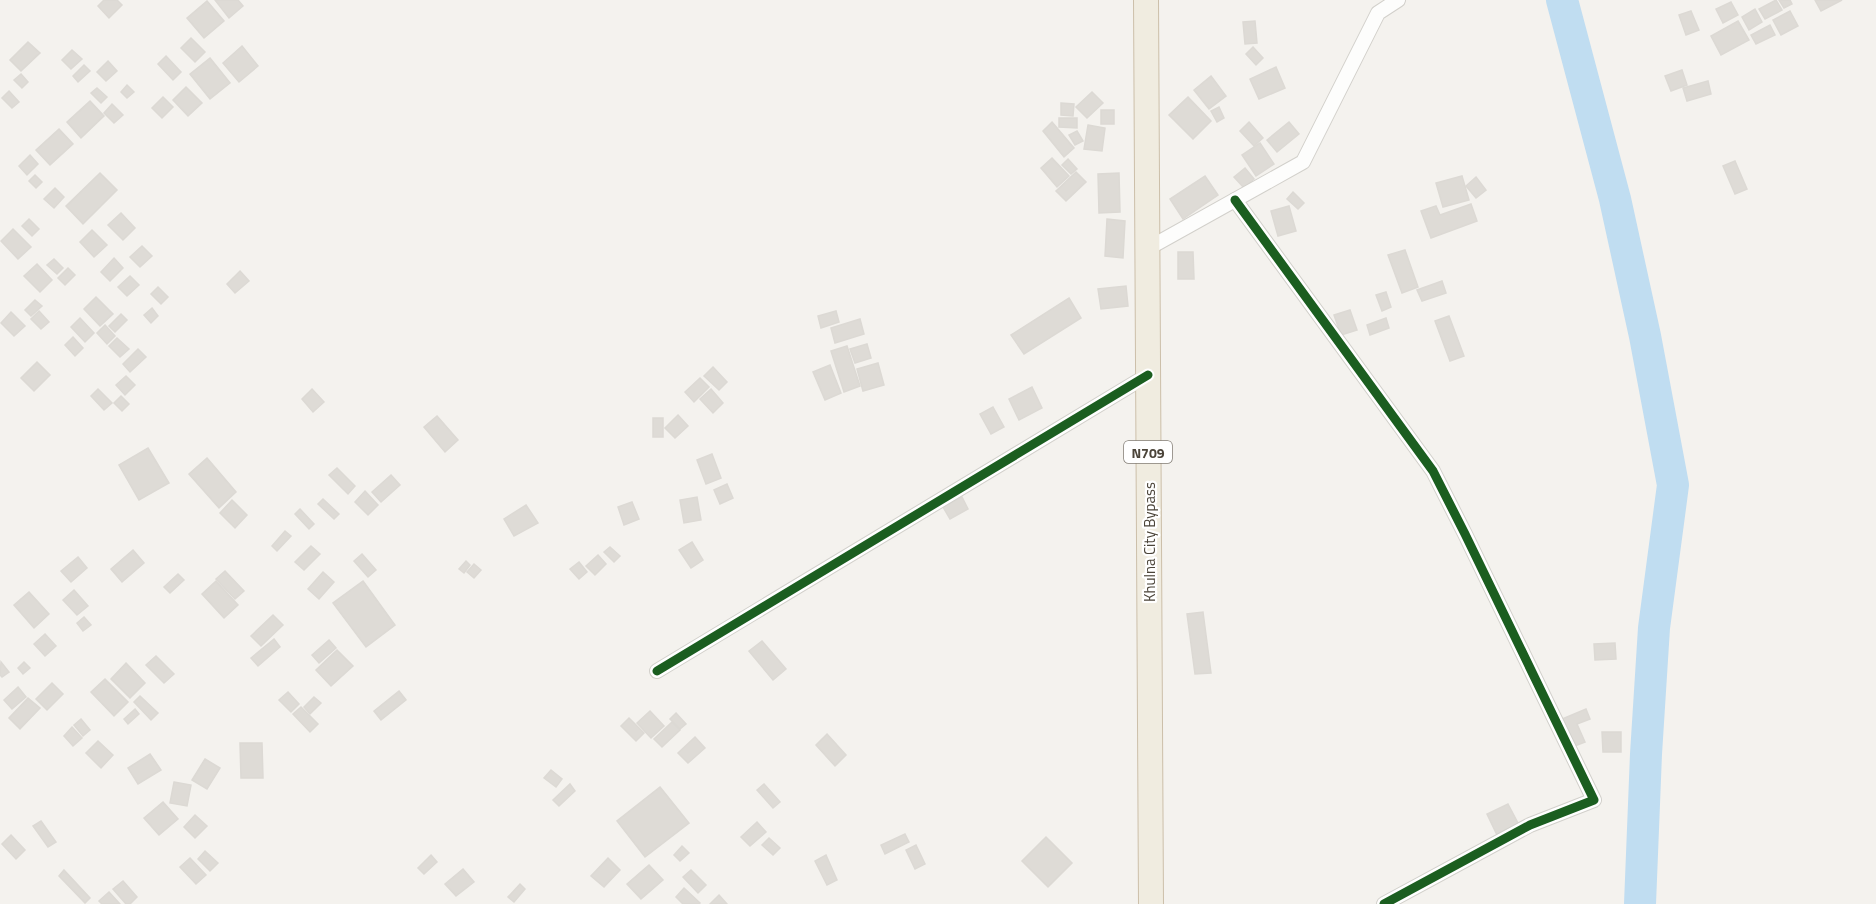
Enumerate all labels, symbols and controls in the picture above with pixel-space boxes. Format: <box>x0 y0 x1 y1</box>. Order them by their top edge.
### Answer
road number: N709 <box>1124 441 1172 463</box>
street label: Khulna City Bypass <box>1138 482 1161 602</box>

